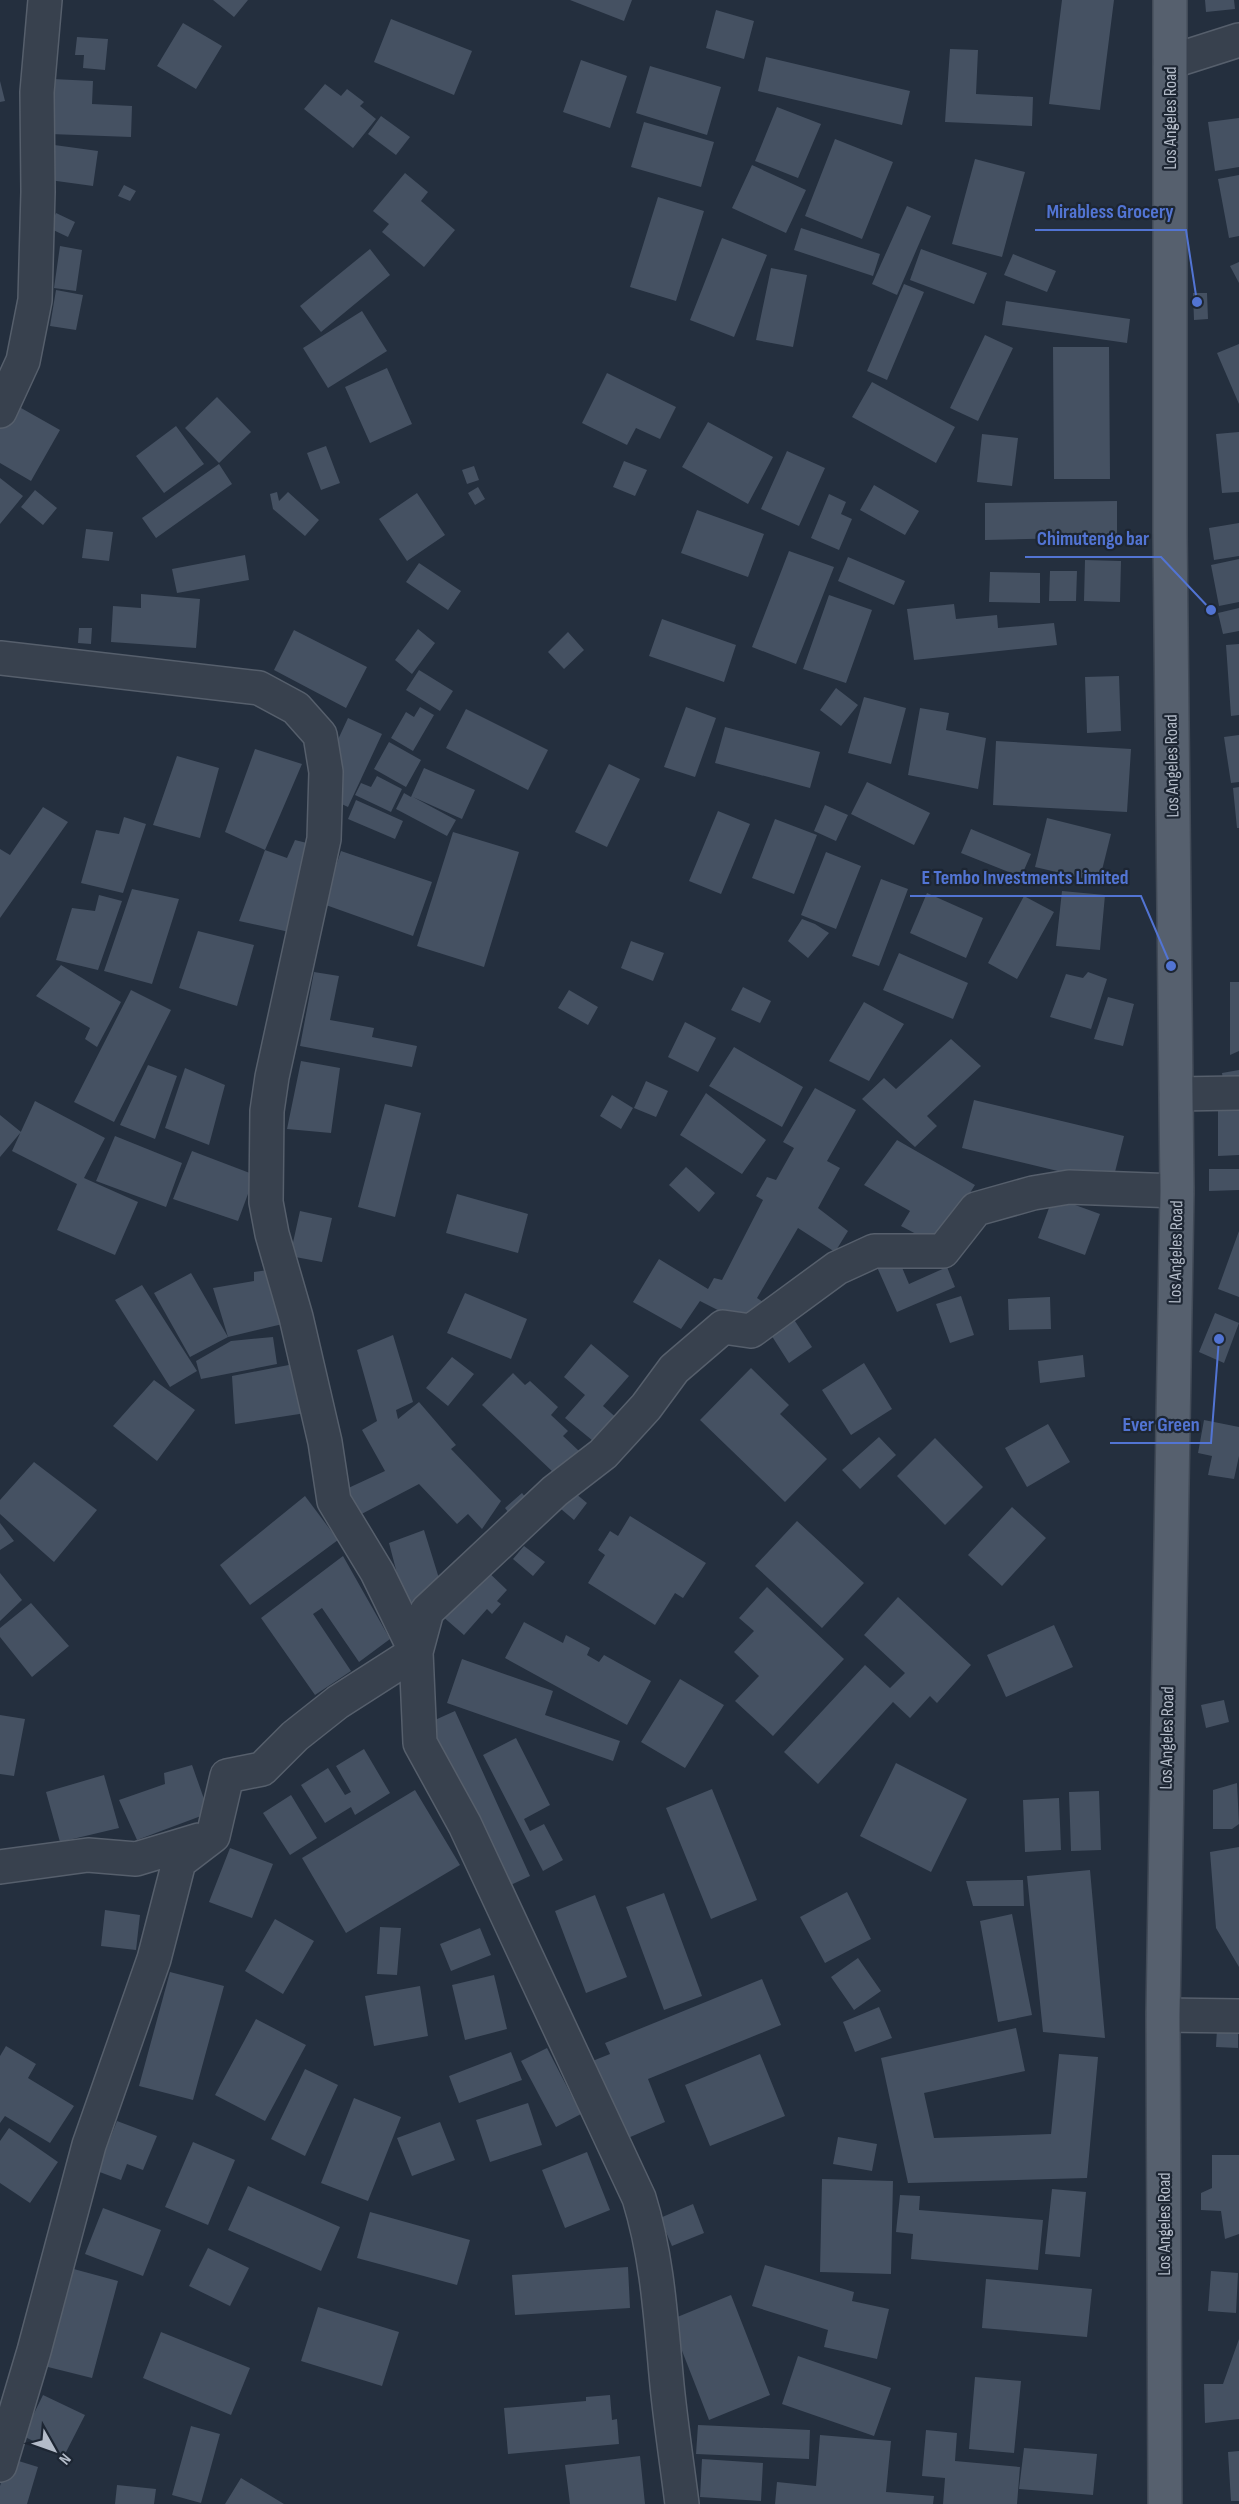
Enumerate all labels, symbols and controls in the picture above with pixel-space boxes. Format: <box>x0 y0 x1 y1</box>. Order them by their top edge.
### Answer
street label: Los Angeles Road <box>1160 66 1181 170</box>
callout: Mirabless Grocery <box>1035 192 1186 230</box>
text: Mirabless Grocery <box>1046 200 1174 224</box>
callout: Chimutengo bar <box>1025 519 1161 557</box>
text: Chimutengo bar <box>1037 527 1149 551</box>
street label: Los Angeles Road <box>1161 714 1183 818</box>
callout: E Tembo Investments Limited <box>910 858 1141 896</box>
text: E Tembo Investments Limited <box>921 866 1129 890</box>
street label: Los Angeles Road <box>1165 1200 1187 1304</box>
callout: Ever Green <box>1110 1405 1211 1443</box>
text: Ever Green <box>1122 1413 1200 1437</box>
street label: Los Angeles Road <box>1156 1686 1178 1790</box>
street label: Los Angeles Road <box>1154 2172 1175 2276</box>
north arrow <box>24 2420 84 2480</box>
text: N <box>54 2449 74 2468</box>

